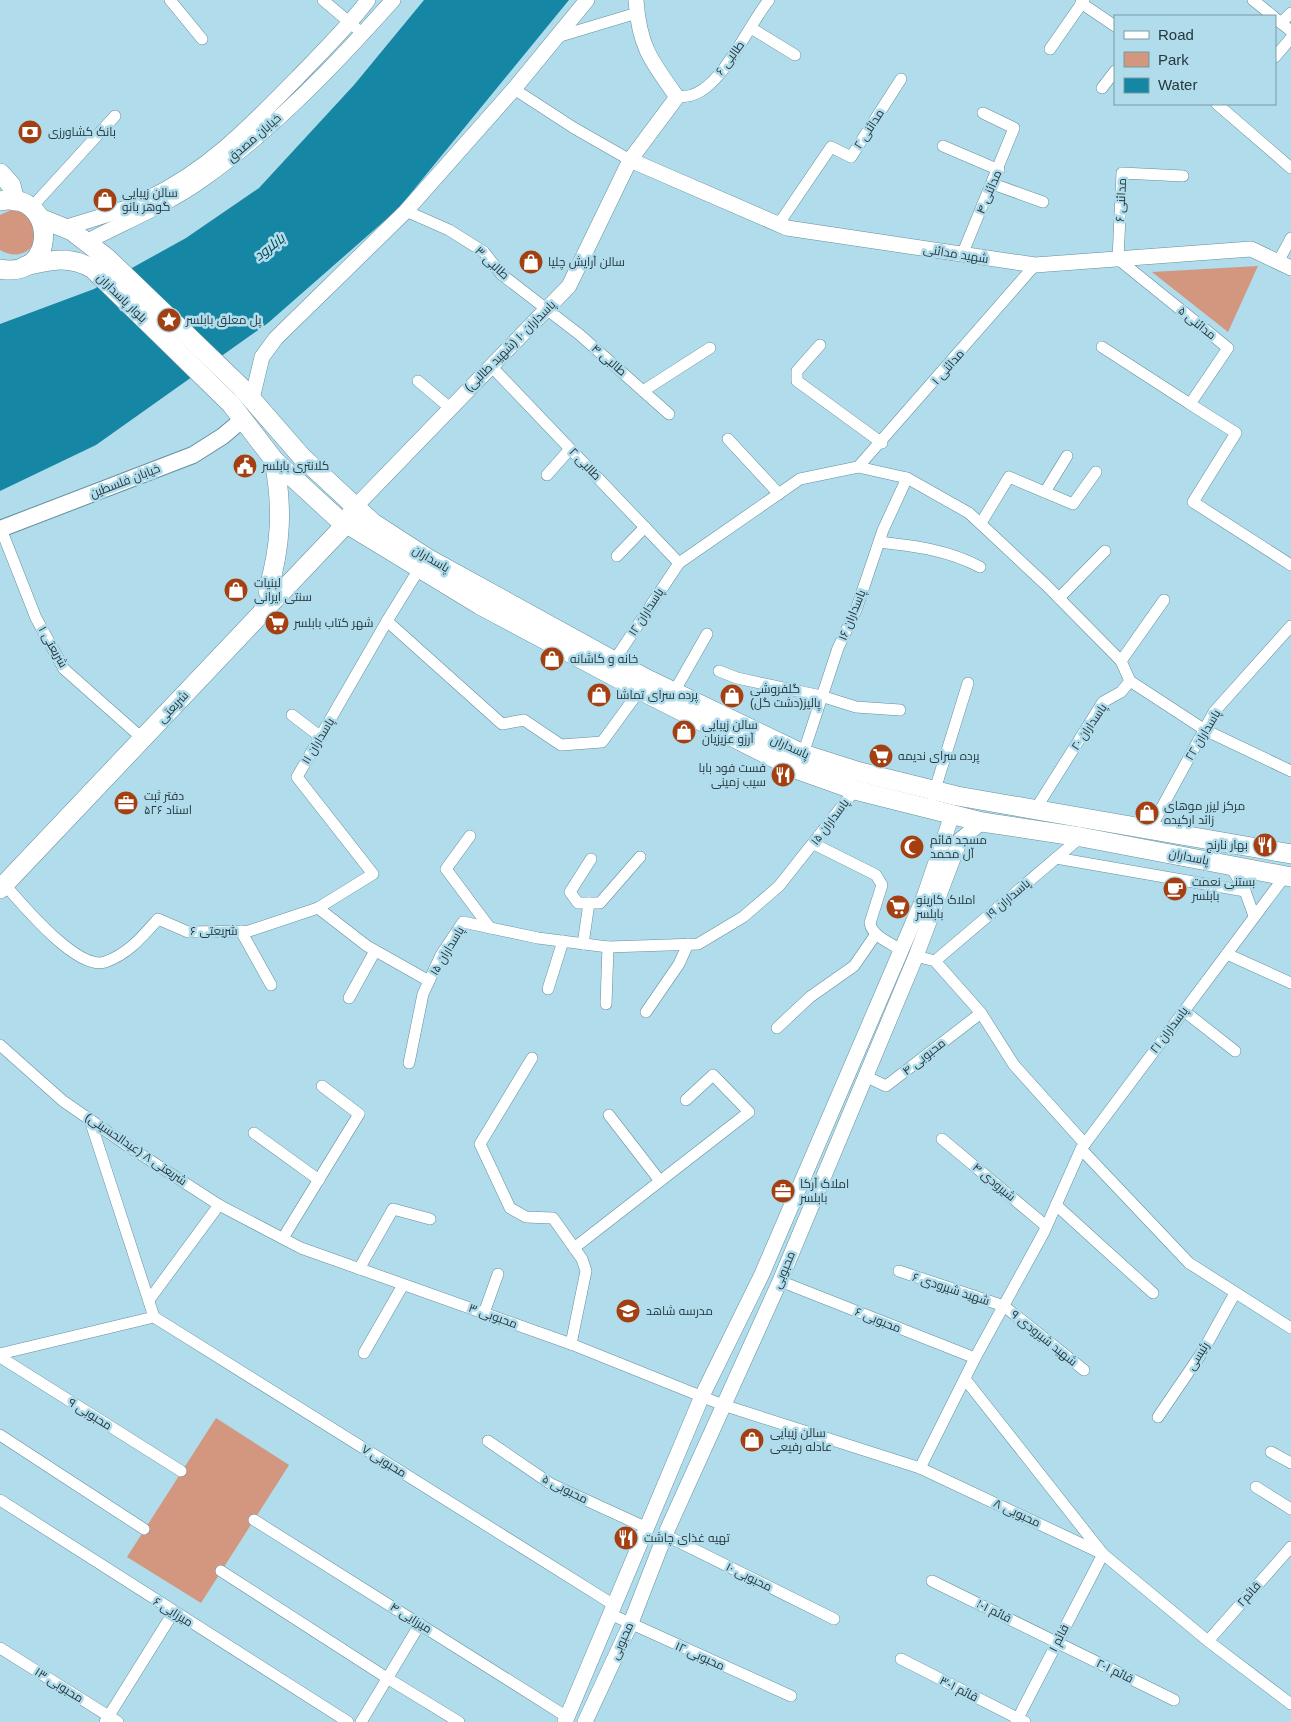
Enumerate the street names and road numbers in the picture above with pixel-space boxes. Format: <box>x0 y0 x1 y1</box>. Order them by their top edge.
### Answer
street label: طالبی ۶ <box>713 38 747 78</box>
street label: مدائنی ۲ <box>851 107 887 151</box>
street label: خیابان مصدق <box>224 111 284 165</box>
street label: مدائنی ۴ <box>974 168 1004 216</box>
street label: مدائنی ۶ <box>1113 178 1129 222</box>
street label: شهید مدائنی <box>922 242 990 266</box>
street label: طالبی ۳ <box>472 244 512 282</box>
street label: بلوار پاسداران <box>93 271 150 327</box>
street label: پاسداران ۱۰ (شهید طالبی) <box>462 297 560 396</box>
street label: مدائنی ۵ <box>1175 304 1219 342</box>
street label: طالبی ۴ <box>589 341 629 379</box>
street label: مدائنی ۱ <box>929 347 967 387</box>
street label: طالبی ۲ <box>566 445 604 483</box>
street label: خیابان فلسطین <box>88 461 162 501</box>
street label: پاسداران <box>409 543 453 577</box>
street label: پاسداران ۱۲ <box>625 585 669 640</box>
street label: پاسداران ۱۶ <box>835 587 871 643</box>
street label: شریعتی ۱ <box>36 624 70 670</box>
street label: شریعتی <box>155 688 191 726</box>
street label: پاسداران ۲۰ <box>1068 700 1112 754</box>
street label: پاسداران ۲۲ <box>1182 706 1226 764</box>
street label: پاسداران ۱۱ <box>299 715 339 768</box>
street label: پاسداران <box>768 732 812 764</box>
street label: پاسداران ۱۵ <box>808 795 854 849</box>
street label: پاسداران <box>1167 846 1211 870</box>
street label: پاسداران ۱۹ <box>983 875 1035 923</box>
street label: پاسداران ۱۵ <box>427 923 469 979</box>
street label: شریعتی ۶ <box>190 924 238 938</box>
street label: پاسداران ۲۱ <box>1147 1004 1193 1057</box>
street label: محبوبی ۴ <box>900 1036 948 1078</box>
street label: شریعتی ۸ (عبدالحسینی) <box>83 1110 189 1188</box>
street label: شیرودی ۴ <box>970 1160 1018 1204</box>
street label: محبوبی <box>770 1249 798 1291</box>
street label: شهید شیرودی ۶ <box>911 1270 991 1308</box>
street label: محبوبی ۳ <box>467 1301 519 1331</box>
street label: محبوبی ۶ <box>853 1304 903 1336</box>
street label: شهید شیرودی ۹ <box>1008 1307 1080 1369</box>
street label: رئیسی <box>1184 1339 1212 1373</box>
street label: محبوبی ۹ <box>66 1395 114 1433</box>
street label: محبوبی ۷ <box>359 1442 409 1480</box>
street label: محبوبی ۵ <box>540 1472 590 1506</box>
street label: محبوبی ۸ <box>991 1496 1043 1530</box>
street label: محبوبی ۱۰ <box>724 1560 774 1594</box>
street label: قائم۲ <box>1234 1579 1264 1610</box>
street label: میرزایی ۶ <box>151 1594 195 1630</box>
street label: قائم ۱-۱ <box>974 1597 1014 1626</box>
street label: میرزایی ۴ <box>388 1600 434 1636</box>
street label: محبوبی <box>608 1620 636 1662</box>
street label: قائم ۱ <box>1046 1622 1073 1655</box>
street label: محبوبی ۱۲ <box>673 1639 727 1673</box>
street label: قائم ۱-۲ <box>1094 1656 1136 1687</box>
street label: محبوبی ۱۳ <box>32 1665 86 1705</box>
street label: قائم ۱-۳ <box>937 1673 980 1705</box>

